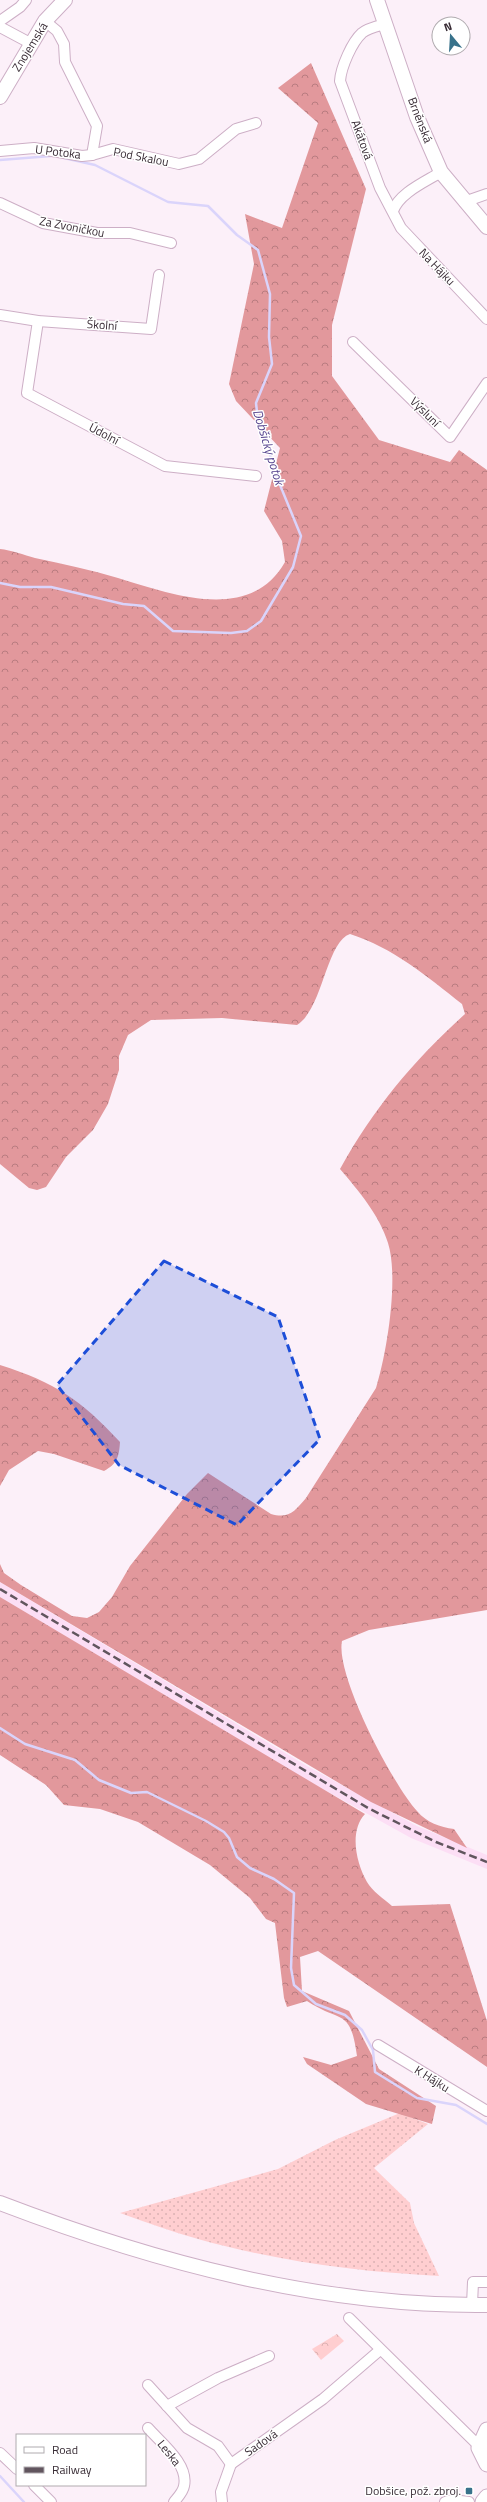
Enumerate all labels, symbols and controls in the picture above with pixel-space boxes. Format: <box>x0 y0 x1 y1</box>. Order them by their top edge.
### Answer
north arrow <box>431 16 471 56</box>
street label: Znojemská <box>7 18 52 75</box>
text: N <box>442 18 454 35</box>
street label: Brněnská <box>403 94 438 146</box>
street label: Akátová <box>347 117 378 162</box>
street label: U Potoka <box>34 139 82 164</box>
street label: Pod Skalou <box>112 142 170 171</box>
street label: Za Zvoničkou <box>38 211 106 242</box>
street label: Na Hájku <box>415 244 460 290</box>
street label: Školní <box>86 314 119 335</box>
street label: Výsluní <box>406 392 446 432</box>
water label: Dobšický potok <box>248 407 291 489</box>
street label: Údolní <box>86 418 124 450</box>
street label: K Hájku <box>411 2060 454 2097</box>
street label: Sadová <box>240 2424 281 2461</box>
legend <box>16 2434 146 2486</box>
street label: Leska <box>153 2435 186 2470</box>
text: Road <box>52 2440 78 2459</box>
text: Railway <box>52 2460 92 2479</box>
place label: Dobšice, pož. zbroj. <box>365 2481 461 2500</box>
marker: Dobšice, pož. zbroj. <box>464 2486 474 2496</box>

